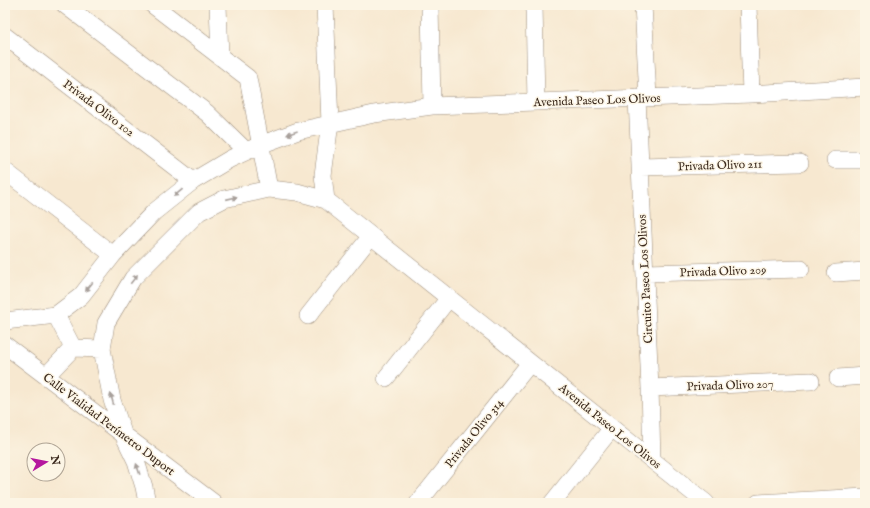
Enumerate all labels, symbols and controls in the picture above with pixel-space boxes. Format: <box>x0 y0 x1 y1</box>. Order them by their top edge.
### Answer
street label: Privada Olivo 102 <box>60 77 138 140</box>
street label: Avenida Paseo Los Olivos <box>532 91 661 110</box>
one-way arrow <box>286 131 298 137</box>
street label: Privada Olivo 211 <box>678 157 762 174</box>
one-way arrow <box>172 189 183 197</box>
one-way arrow <box>226 194 239 200</box>
street label: Circuito Paseo Los Olivos <box>635 214 656 344</box>
street label: Privada Olivo 209 <box>679 262 767 281</box>
one-way arrow <box>130 273 138 284</box>
one-way arrow <box>84 281 93 292</box>
street label: Calle Vialidad Perímetro Duport <box>39 370 178 480</box>
street label: Privada Olivo 207 <box>686 376 774 395</box>
street label: Avenida Paseo Los Olivos <box>555 380 664 472</box>
one-way arrow <box>109 393 115 406</box>
street label: Privada Olivo 314 <box>442 396 507 471</box>
north arrow <box>26 442 66 482</box>
text: N <box>47 454 63 467</box>
one-way arrow <box>135 463 141 475</box>

